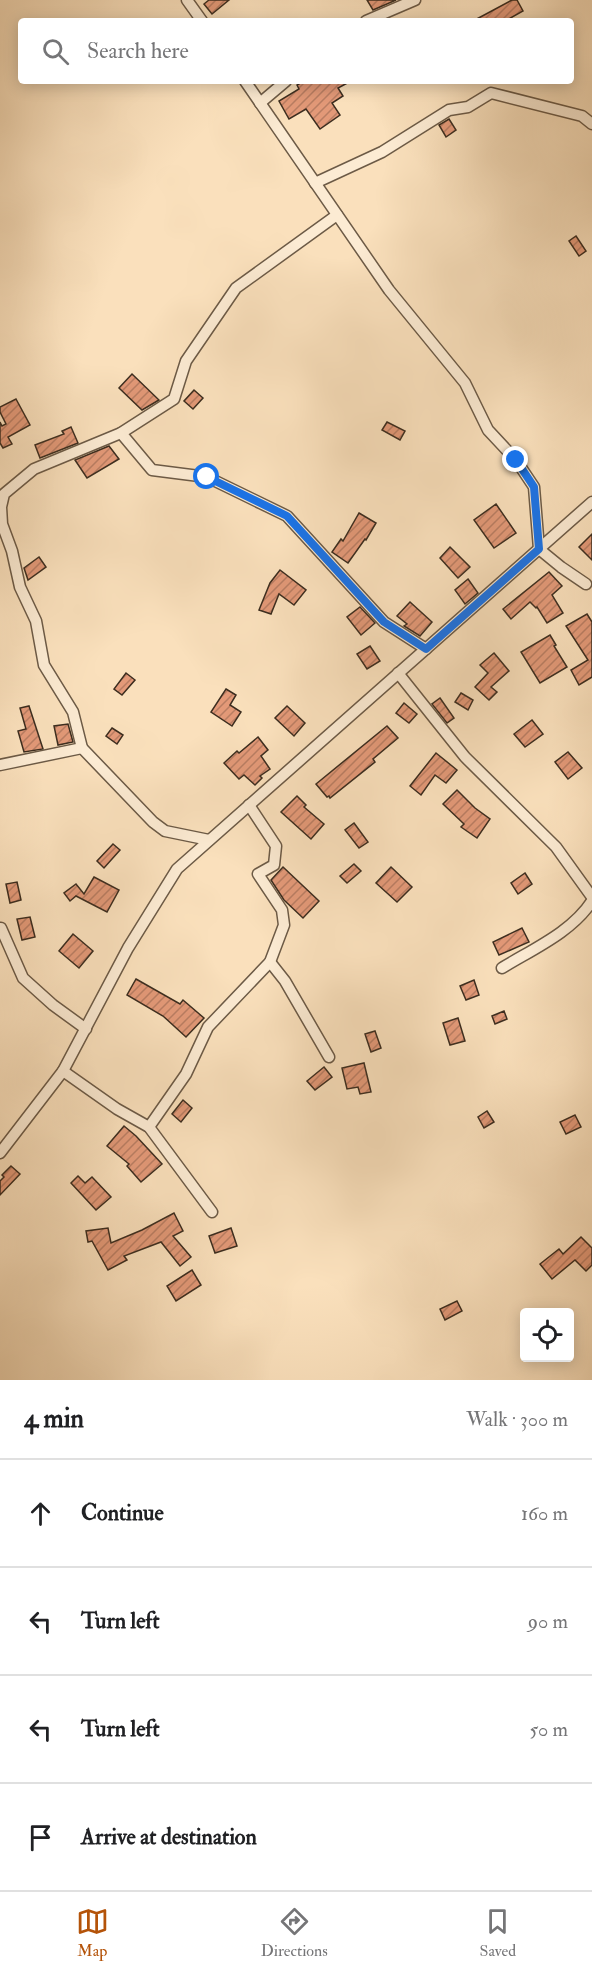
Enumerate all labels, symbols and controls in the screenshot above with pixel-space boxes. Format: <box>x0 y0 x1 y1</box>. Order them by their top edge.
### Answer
search box <box>18 18 574 84</box>
icon: search <box>39 35 72 68</box>
text: Search here <box>87 37 189 65</box>
route end <box>502 446 528 472</box>
route start <box>193 463 219 489</box>
map controls <box>520 1308 574 1362</box>
button: locate <box>520 1308 574 1362</box>
text: 4 min <box>24 1403 84 1435</box>
text: Walk · 300 m <box>466 1407 568 1432</box>
icon: ahead <box>24 1497 57 1530</box>
text: Continue <box>81 1499 164 1527</box>
text: 160 m <box>521 1501 568 1526</box>
icon: left <box>24 1605 57 1638</box>
text: Turn left <box>81 1607 160 1635</box>
text: 90 m <box>528 1609 568 1634</box>
icon: left <box>24 1713 57 1746</box>
text: Turn left <box>81 1715 160 1743</box>
text: 50 m <box>529 1717 568 1742</box>
icon: arrive <box>24 1821 57 1854</box>
text: Arrive at destination <box>81 1823 257 1851</box>
tab: Map <box>76 1905 109 1961</box>
tab: Directions <box>261 1905 328 1961</box>
tab: Saved <box>480 1905 516 1961</box>

